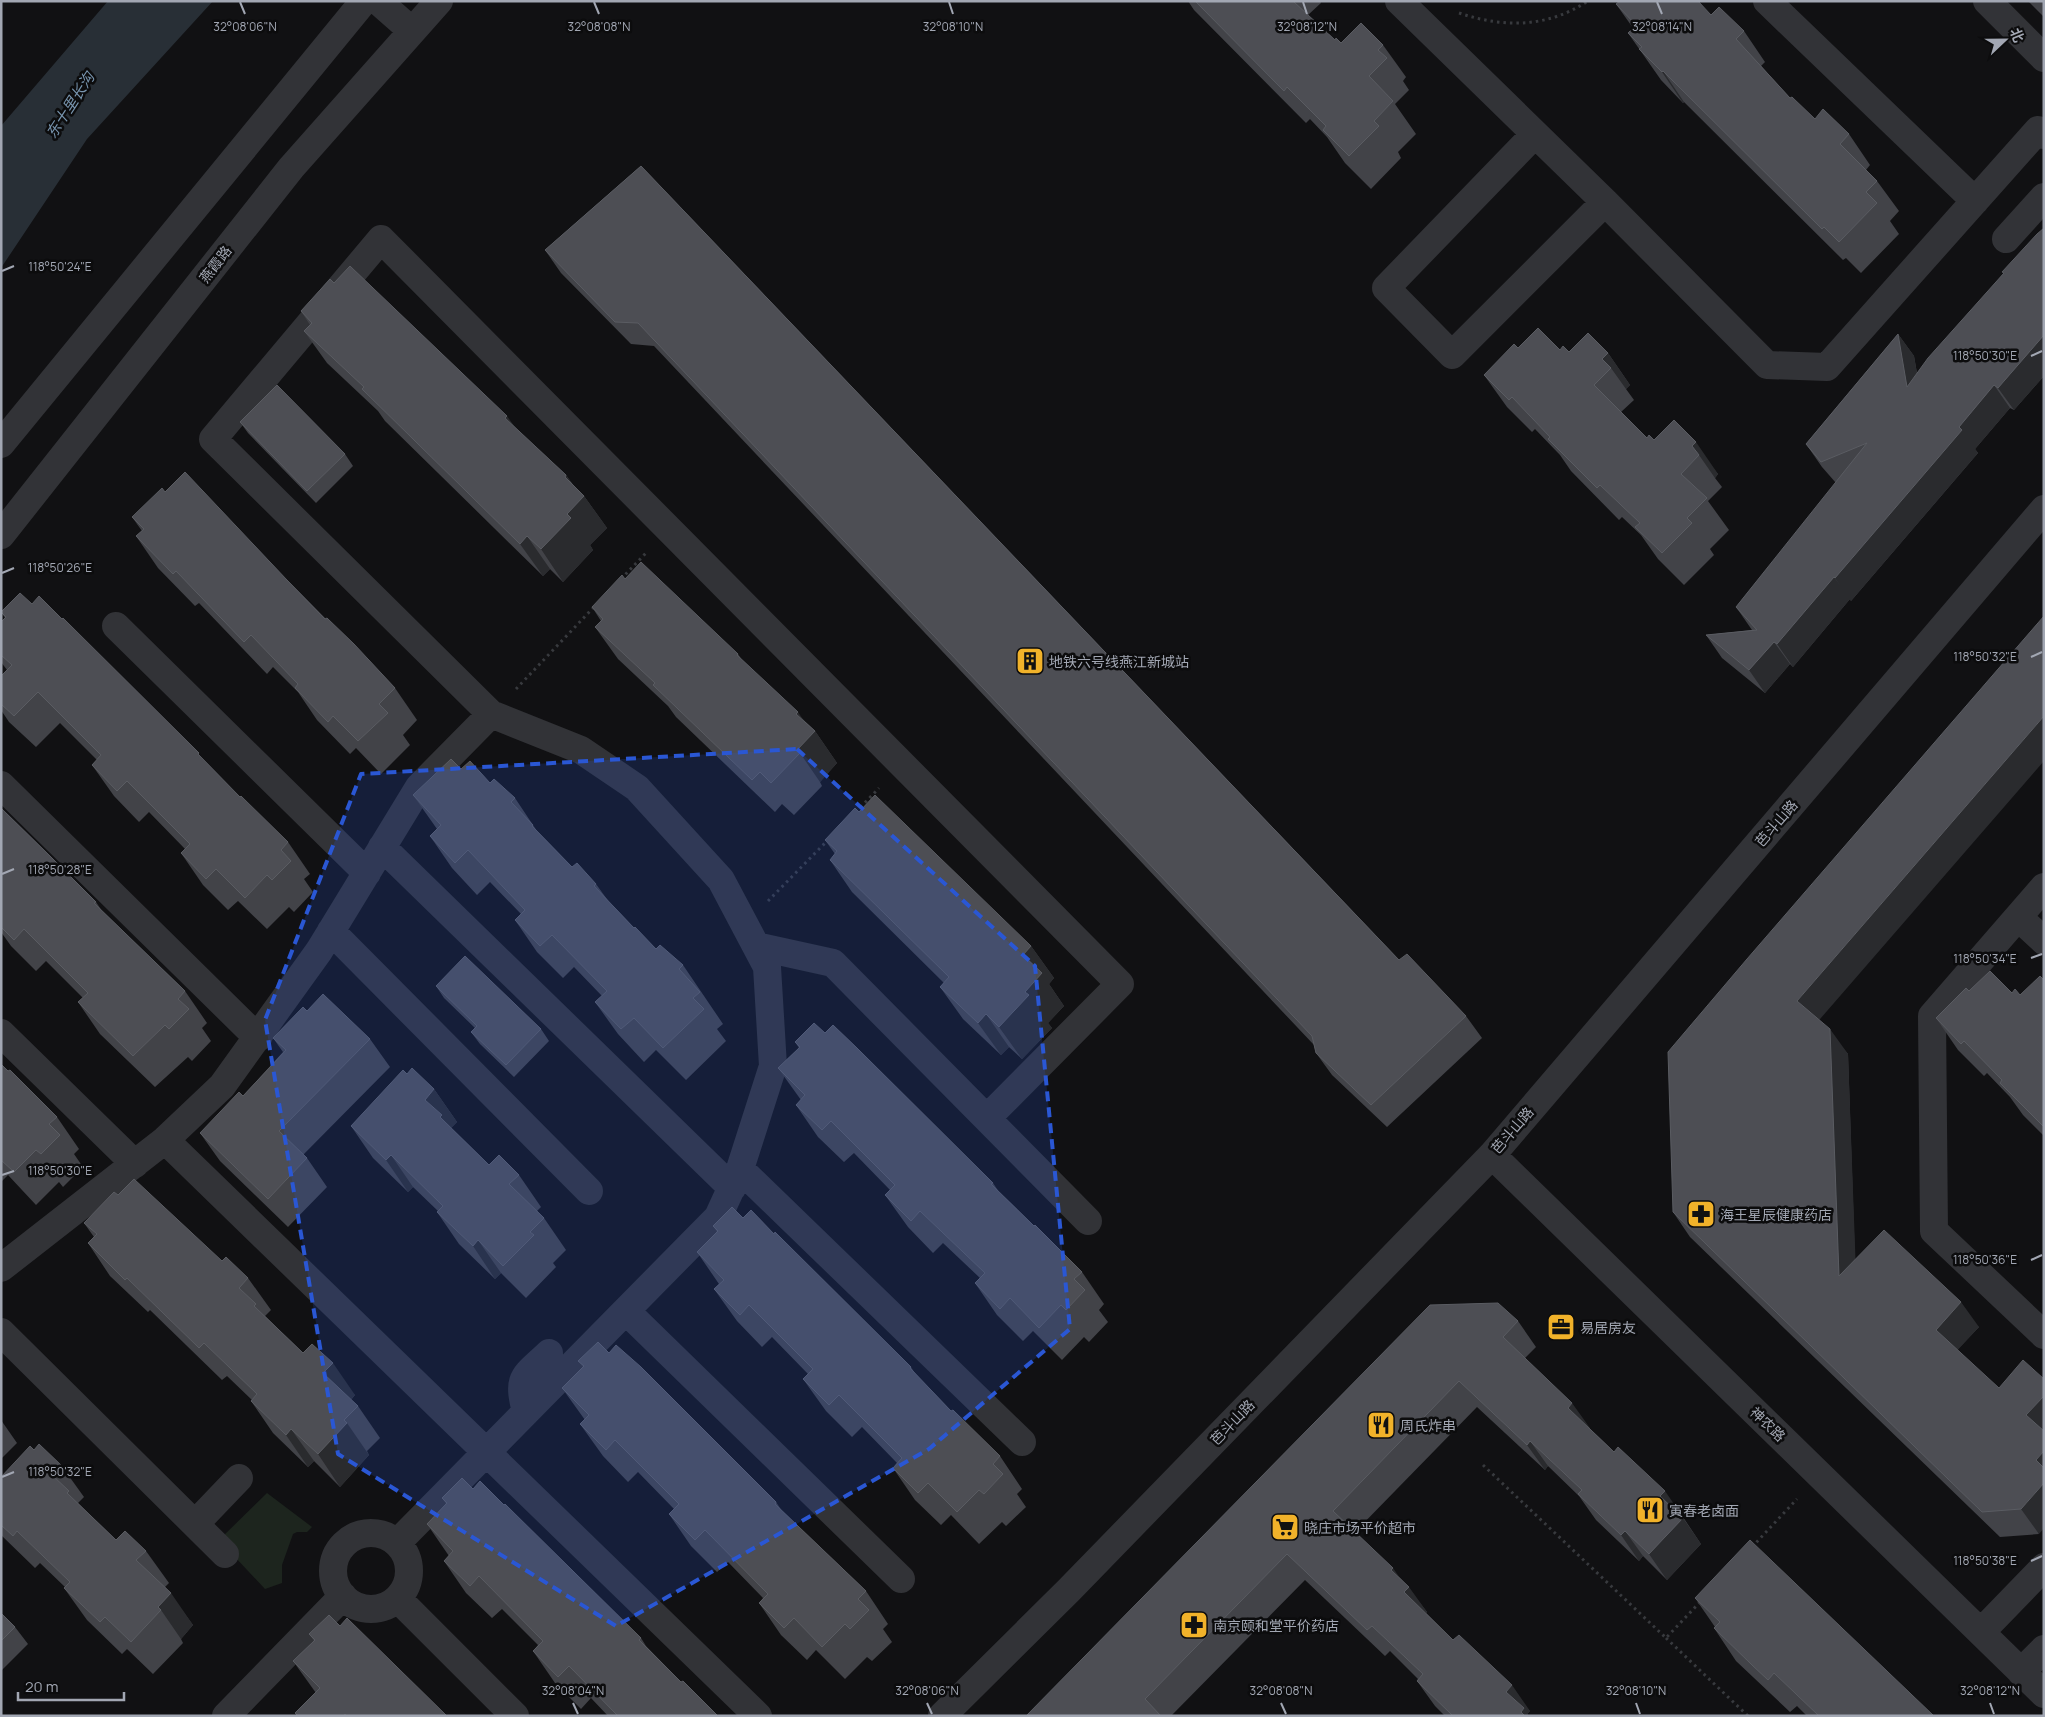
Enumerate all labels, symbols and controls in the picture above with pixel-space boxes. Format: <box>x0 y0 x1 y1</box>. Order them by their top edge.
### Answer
north arrow <box>1980 15 2030 65</box>
text: 32°08'06"N <box>213 18 277 35</box>
text: 32°08'08"N <box>568 18 630 35</box>
text: 32°08'10"N <box>923 18 983 35</box>
text: 32°08'12"N <box>1277 18 1337 35</box>
text: 32°08'14"N <box>1632 18 1692 35</box>
text: 北 <box>2006 25 2029 45</box>
water label: 东十里长沟 <box>41 66 100 142</box>
street label: 燕霞路 <box>195 242 235 286</box>
text: 118°50'24"E <box>28 258 92 275</box>
text: 118°50'30"E <box>1953 347 2017 364</box>
text: 118°50'26"E <box>28 559 92 576</box>
building icon: 地铁六号线燕江新城站 <box>1015 646 1045 676</box>
text: 118°50'32"E <box>1953 648 2017 665</box>
place label: 地铁六号线燕江新城站 <box>1049 652 1189 671</box>
street label: 芭斗山路 <box>1750 796 1802 850</box>
text: 118°50'28"E <box>28 861 92 878</box>
text: 118°50'34"E <box>1953 950 2017 967</box>
street label: 芭斗山路 <box>1486 1103 1538 1157</box>
text: 118°50'30"E <box>28 1162 92 1179</box>
pharmacy icon: 海王星辰健康药店 <box>1686 1199 1716 1229</box>
place label: 海王星辰健康药店 <box>1720 1205 1832 1224</box>
text: 118°50'36"E <box>1953 1251 2017 1268</box>
office icon: 易居房友 <box>1546 1312 1576 1342</box>
place label: 易居房友 <box>1580 1318 1636 1337</box>
street label: 芭斗山路 <box>1206 1395 1258 1449</box>
street label: 神农路 <box>1746 1403 1790 1445</box>
restaurant icon: 周氏炸串 <box>1366 1410 1396 1440</box>
place label: 周氏炸串 <box>1400 1416 1456 1435</box>
text: 118°50'32"E <box>28 1463 92 1480</box>
restaurant icon: 寅春老卤面 <box>1635 1495 1665 1525</box>
place label: 寅春老卤面 <box>1669 1501 1739 1520</box>
supermarket icon: 晓庄市场平价超市 <box>1270 1512 1300 1542</box>
place label: 晓庄市场平价超市 <box>1304 1518 1416 1537</box>
text: 118°50'38"E <box>1953 1552 2017 1569</box>
pharmacy icon: 南京颐和堂平价药店 <box>1179 1610 1209 1640</box>
place label: 南京颐和堂平价药店 <box>1213 1616 1339 1635</box>
scale bar <box>18 1670 124 1702</box>
text: 20 m <box>25 1676 58 1697</box>
text: 32°08'04"N <box>542 1682 604 1699</box>
text: 32°08'06"N <box>895 1682 959 1699</box>
text: 32°08'08"N <box>1250 1682 1312 1699</box>
text: 32°08'10"N <box>1606 1682 1666 1699</box>
text: 32°08'12"N <box>1960 1682 2020 1699</box>

